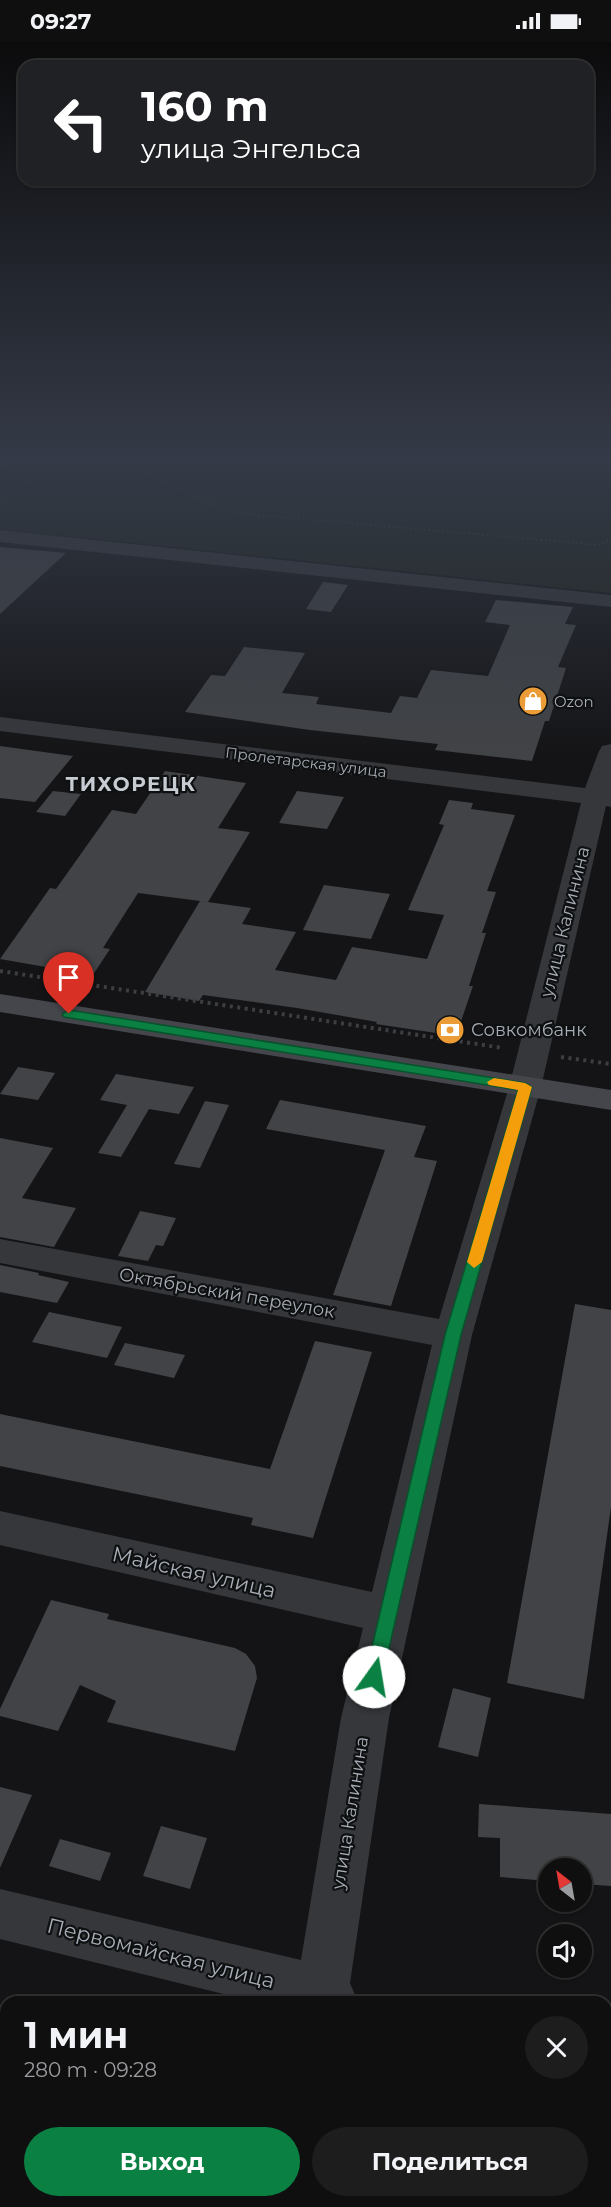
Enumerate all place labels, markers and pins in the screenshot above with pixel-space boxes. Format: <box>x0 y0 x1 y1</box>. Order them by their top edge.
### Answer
shop icon: Ozon <box>517 685 549 717</box>
place label: Ozon <box>554 692 594 711</box>
pin <box>43 952 94 1014</box>
bank icon: Совкомбанк <box>434 1014 466 1046</box>
place label: Совкомбанк <box>471 1019 587 1041</box>

